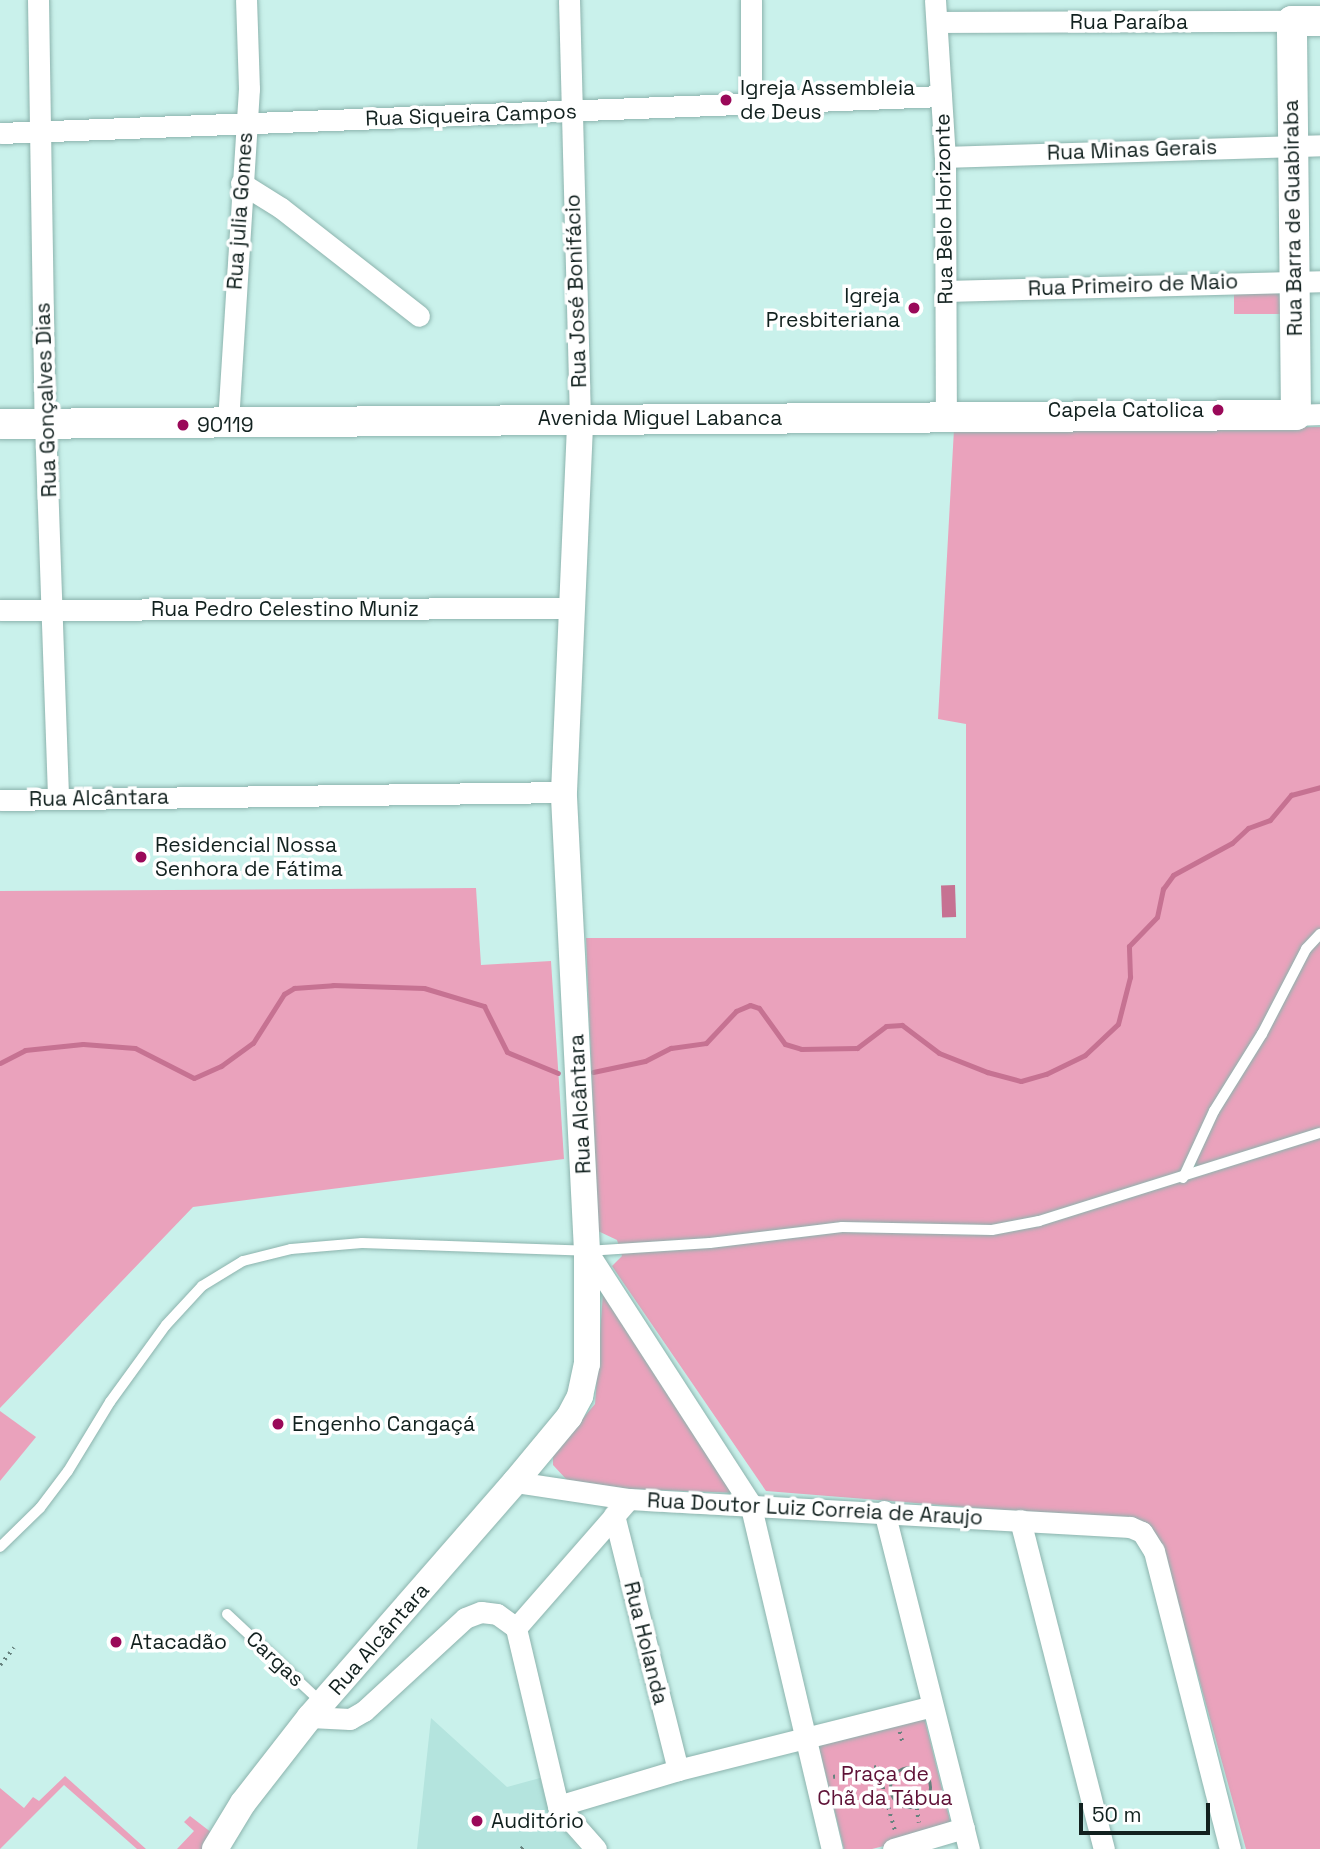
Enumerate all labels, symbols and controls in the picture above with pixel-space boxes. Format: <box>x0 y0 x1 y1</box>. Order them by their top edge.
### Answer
street label: Rua Paraíba <box>1070 9 1188 35</box>
place label: Igreja Assembleia de Deus <box>740 75 915 125</box>
marker: Igreja Assembleia de Deus <box>718 92 734 108</box>
street label: Rua Siqueira Campos <box>365 99 577 131</box>
street label: Rua Barra de Guabiraba <box>1278 100 1308 336</box>
street label: Rua Belo Horizonte <box>930 113 958 305</box>
street label: Rua julia Gomes <box>222 131 258 291</box>
street label: Rua Minas Gerais <box>1046 134 1218 166</box>
street label: Rua José Bonifácio <box>560 194 592 388</box>
street label: Rua Primeiro de Maio <box>1027 269 1239 301</box>
place label: Igreja Presbiteriana <box>766 283 900 333</box>
marker: Igreja Presbiteriana <box>906 300 922 316</box>
street label: Rua Gonçalves Dias <box>30 302 62 498</box>
place label: Capela Catolica <box>1048 397 1204 423</box>
marker: Capela Catolica <box>1210 402 1226 418</box>
street label: Avenida Miguel Labanca <box>538 405 782 431</box>
place label: 90119 <box>197 412 254 438</box>
marker: 90119 <box>175 417 191 433</box>
street label: Rua Pedro Celestino Muniz <box>151 596 419 622</box>
street label: Rua Alcântara <box>29 784 169 812</box>
place label: Residencial Nossa Senhora de Fátima <box>155 832 343 882</box>
marker: Residencial Nossa Senhora de Fátima <box>133 849 149 865</box>
street label: Rua Alcântara <box>564 1033 596 1175</box>
place label: Engenho Cangaçá <box>292 1411 475 1437</box>
marker: Engenho Cangaçá <box>270 1416 286 1432</box>
street label: Rua Doutor Luiz Correia de Araujo <box>646 1488 984 1530</box>
street label: Rua Alcântara <box>323 1578 435 1700</box>
street label: Rua Holanda <box>619 1579 673 1707</box>
street label: Cargas <box>241 1626 309 1692</box>
place label: Atacadão <box>130 1629 227 1655</box>
marker: Atacadão <box>108 1634 124 1650</box>
park label: Praça de Chã da Tábua <box>817 1761 953 1811</box>
scale bar <box>1082 1790 1213 1834</box>
text: 50 m <box>1092 1801 1142 1828</box>
place label: Auditório <box>491 1808 584 1834</box>
marker: Auditório <box>469 1813 485 1829</box>

